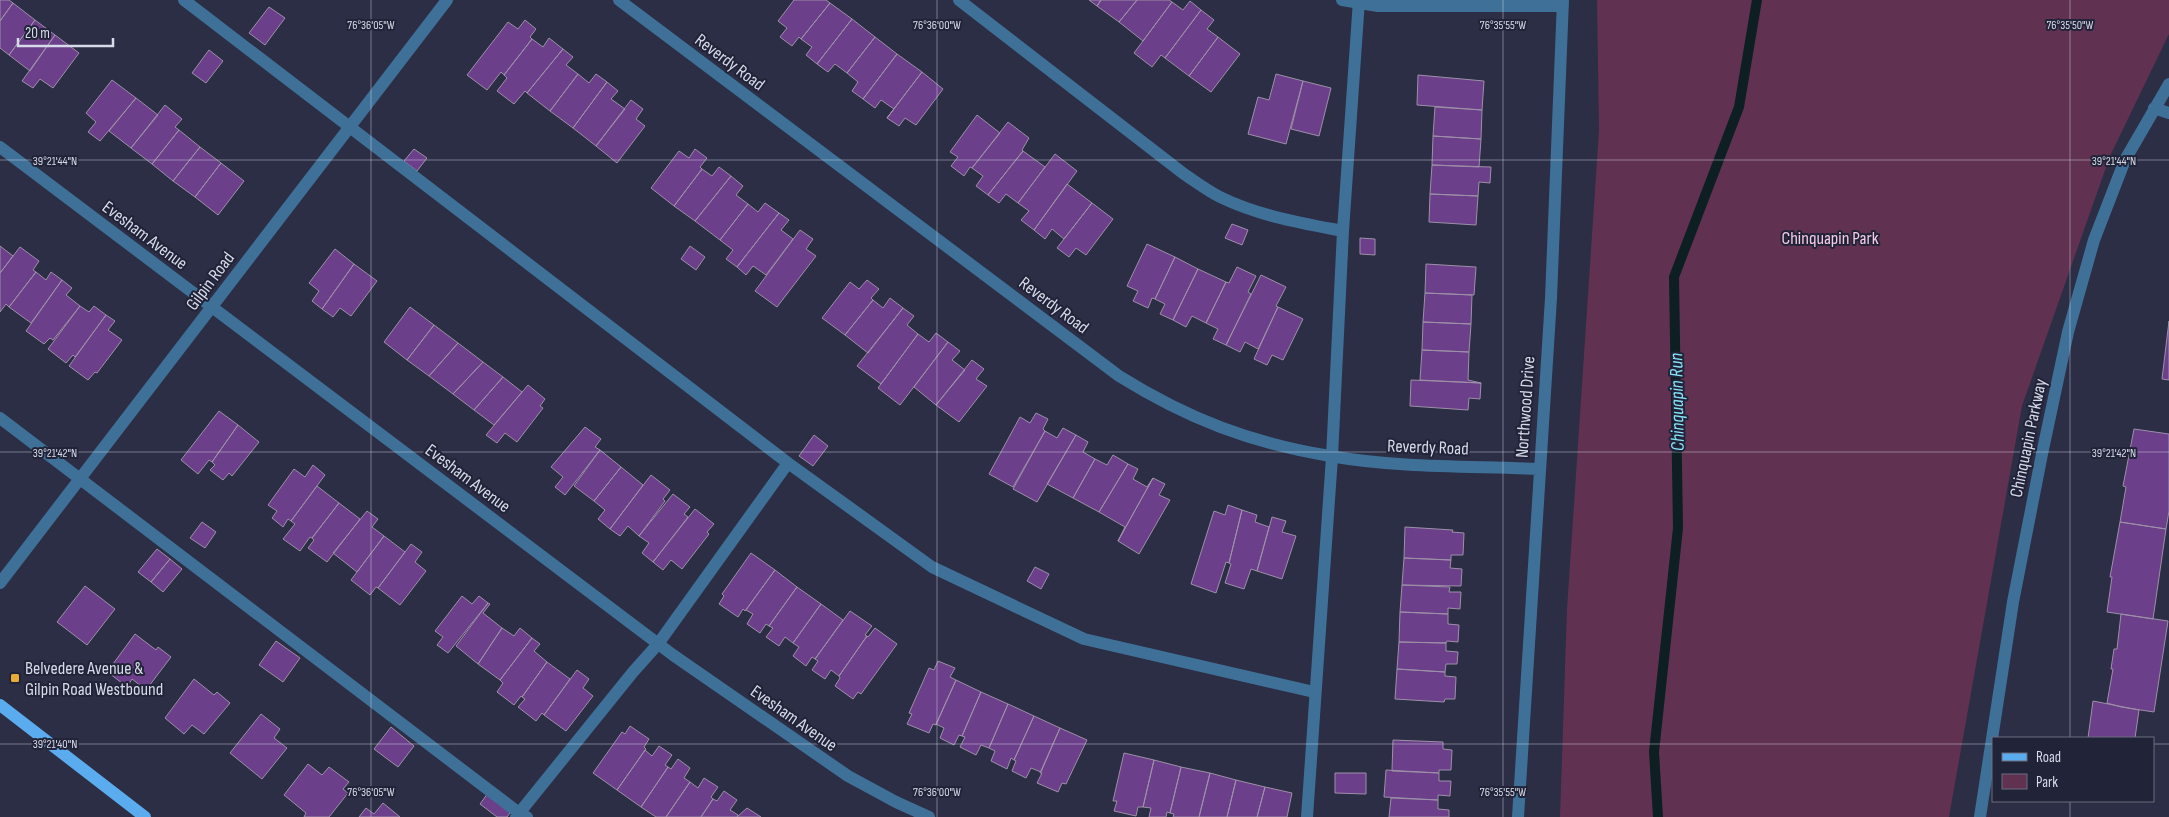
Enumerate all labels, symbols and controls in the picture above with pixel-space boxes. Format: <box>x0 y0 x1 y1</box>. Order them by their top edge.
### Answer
scale bar <box>18 15 112 47</box>
text: 76°36'05"W <box>347 18 395 33</box>
text: 76°36'00"W <box>913 18 961 33</box>
text: 76°35'55"W <box>1480 18 1526 33</box>
text: 76°35'50"W <box>2047 18 2094 33</box>
text: 20 m <box>25 24 50 43</box>
street label: Reverdy Road <box>691 30 769 95</box>
text: 39°21'44"N <box>33 154 77 169</box>
text: 39°21'44"N <box>2092 154 2136 169</box>
street label: Evesham Avenue <box>98 197 191 274</box>
park label: Chinquapin Park <box>1781 228 1879 249</box>
street label: Gilpin Road <box>182 248 239 314</box>
street label: Reverdy Road <box>1015 273 1093 338</box>
water label: Chinquapin Run <box>1665 353 1690 451</box>
street label: Northwood Drive <box>1511 355 1540 459</box>
street label: Chinquapin Parkway <box>2006 377 2051 499</box>
street label: Reverdy Road <box>1387 436 1469 459</box>
street label: Evesham Avenue <box>421 440 514 517</box>
text: 39°21'42"N <box>33 446 77 461</box>
text: 39°21'42"N <box>2092 446 2136 461</box>
place label: Belvedere Avenue & Gilpin Road Westbound <box>25 658 163 700</box>
marker: Belvedere Avenue & Gilpin Road Westbound <box>9 672 21 684</box>
street label: Evesham Avenue <box>746 681 841 756</box>
text: 39°21'40"N <box>33 737 77 752</box>
legend <box>1992 737 2154 802</box>
text: Road <box>2036 748 2061 767</box>
text: Park <box>2036 773 2058 792</box>
text: 76°36'05"W <box>347 785 395 800</box>
text: 76°36'00"W <box>913 785 961 800</box>
text: 76°35'55"W <box>1480 785 1526 800</box>

